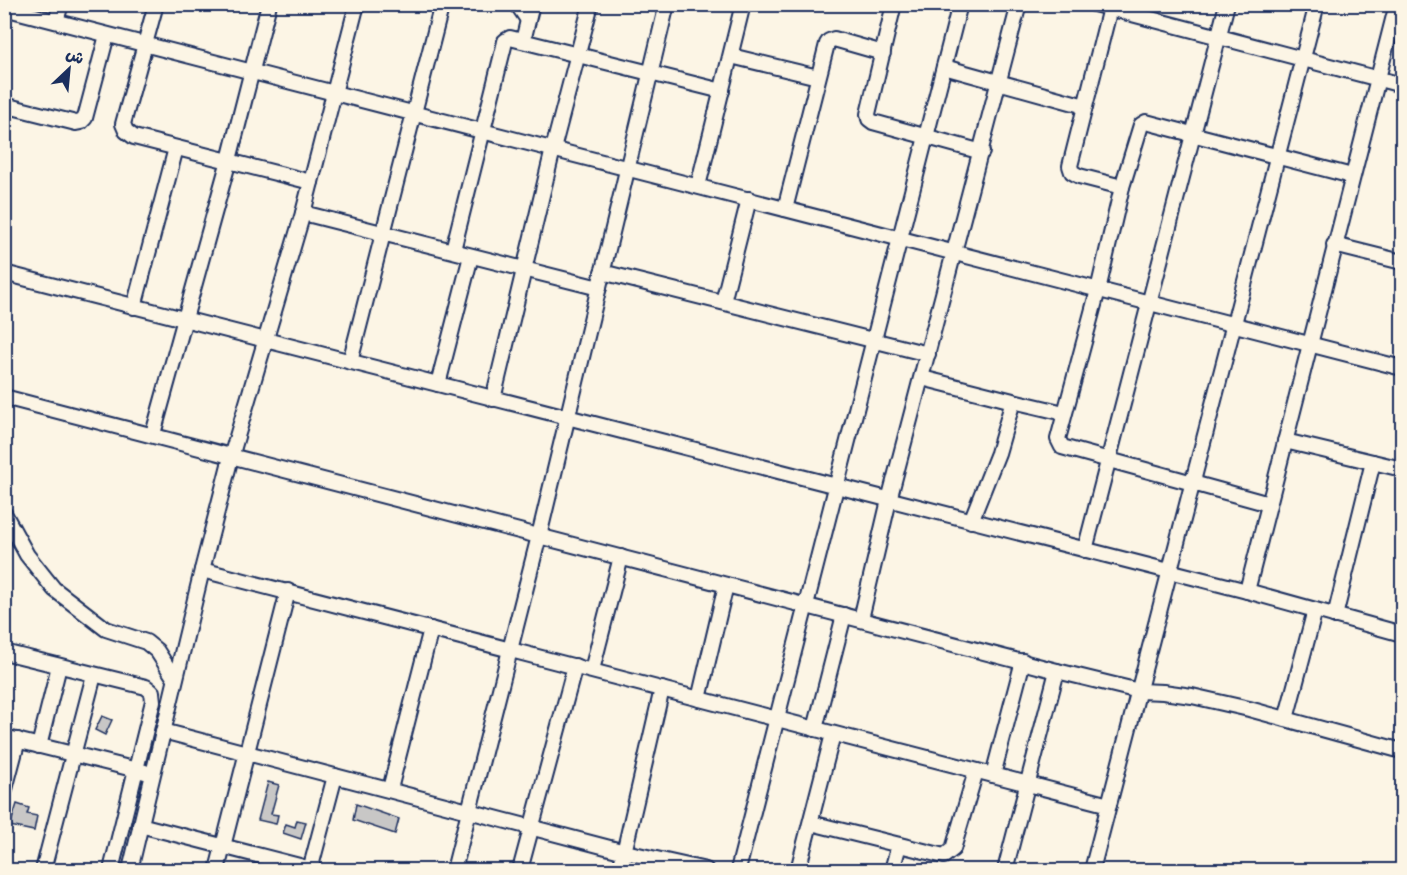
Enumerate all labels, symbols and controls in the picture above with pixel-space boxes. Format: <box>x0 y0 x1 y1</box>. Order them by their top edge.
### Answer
north arrow <box>39 39 99 99</box>
text: ش <box>63 42 88 68</box>

